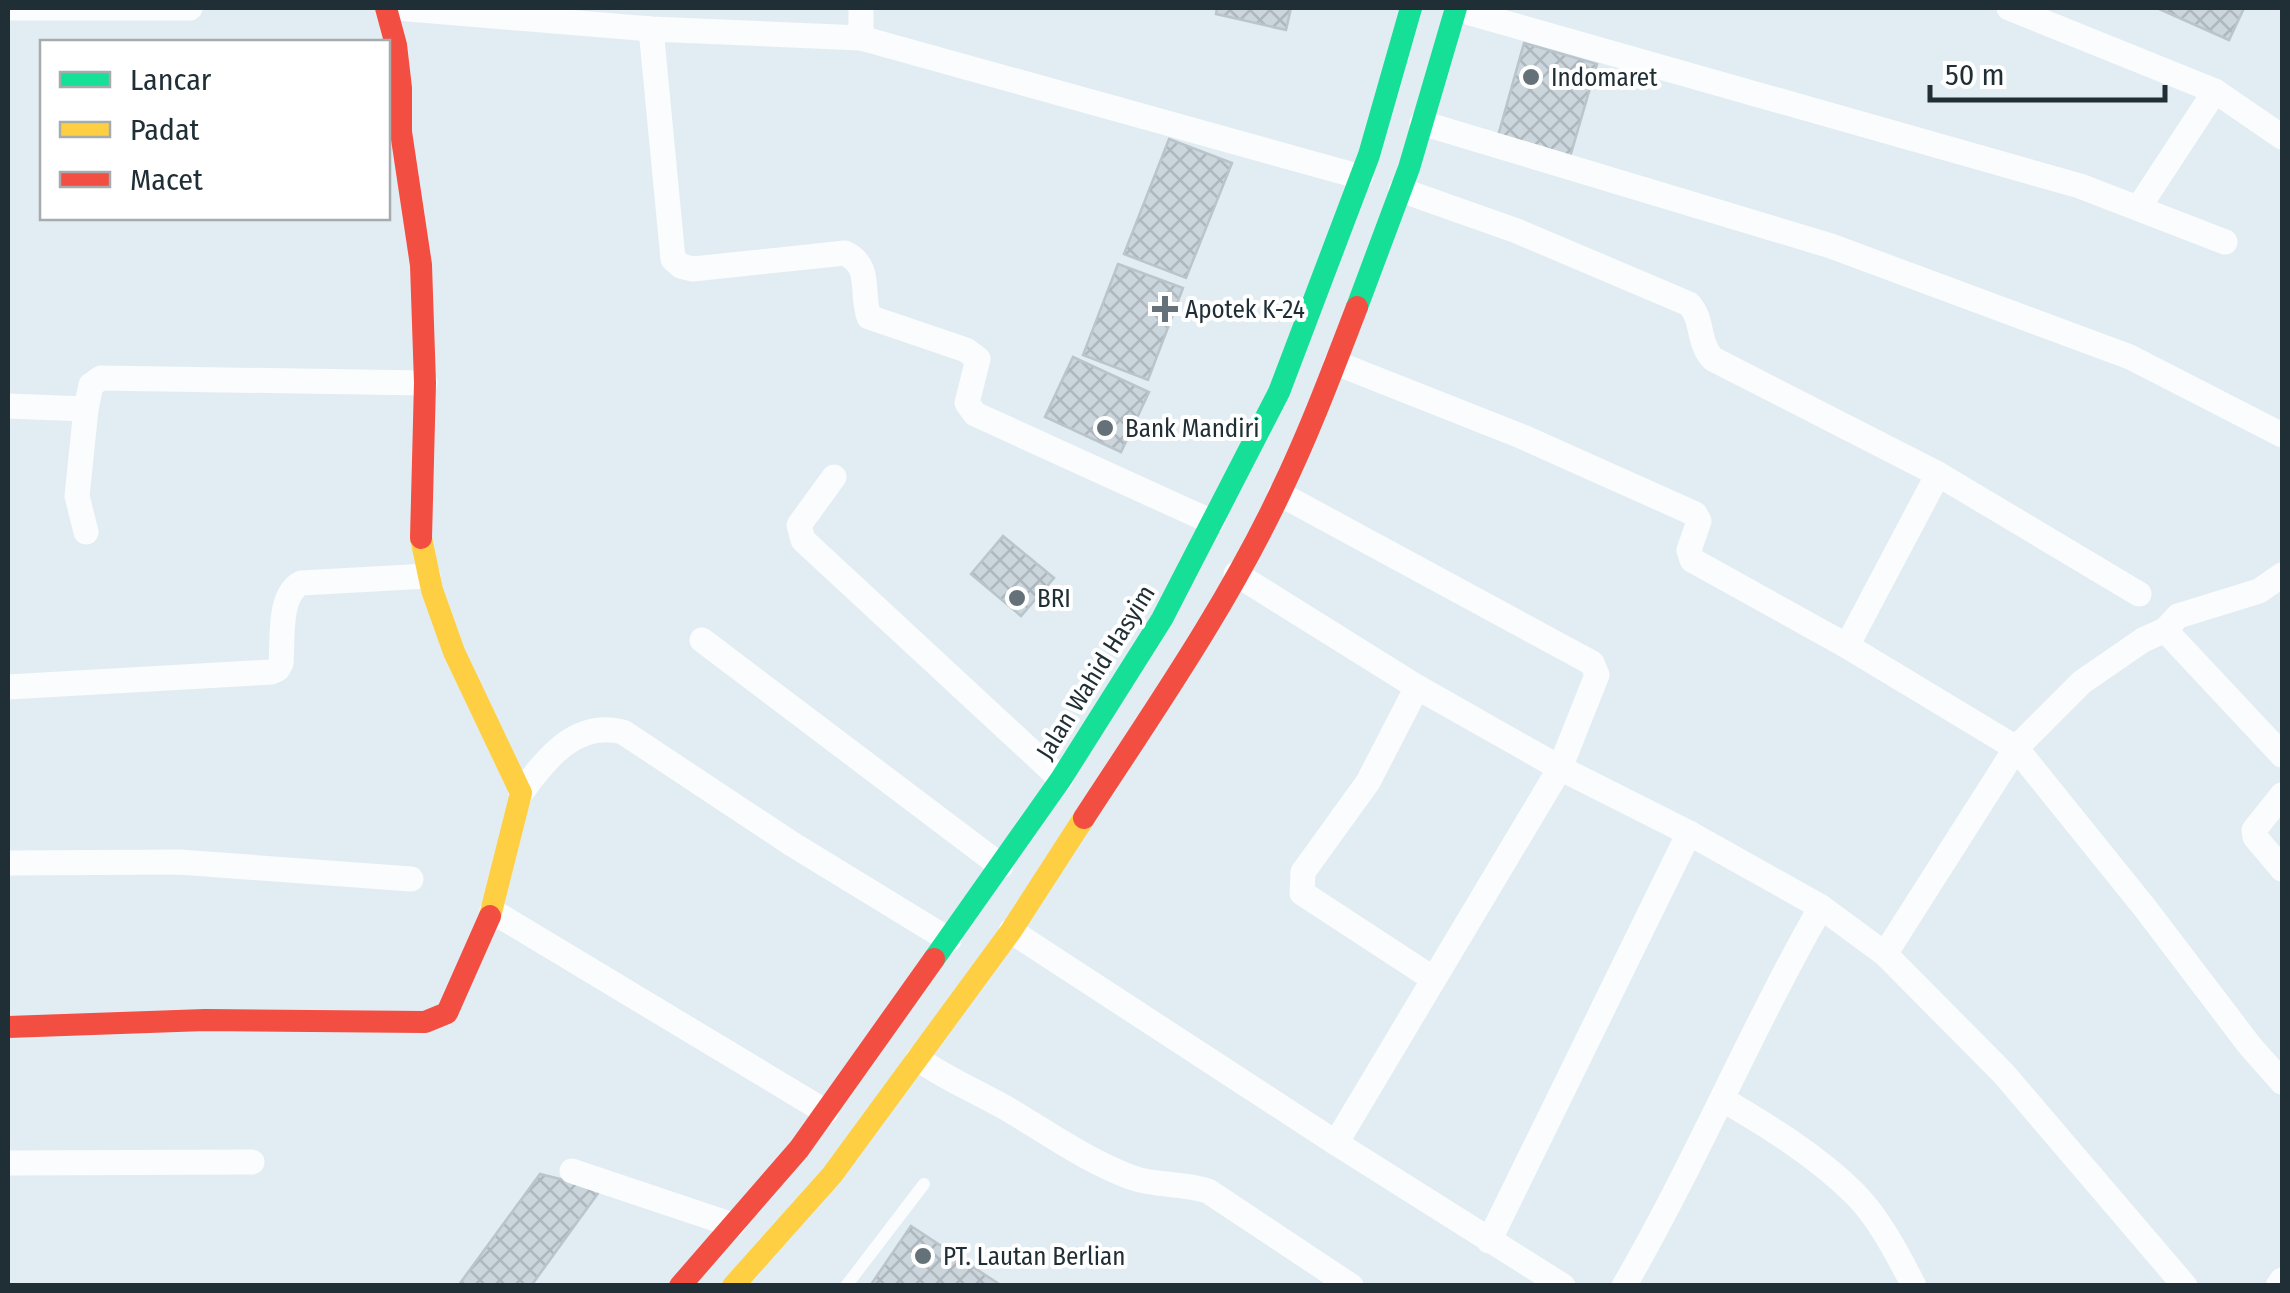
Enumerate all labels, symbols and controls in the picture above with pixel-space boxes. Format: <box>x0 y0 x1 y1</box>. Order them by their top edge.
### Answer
legend <box>40 40 390 220</box>
scale bar <box>1930 40 2165 102</box>
text: 50 m <box>1945 57 2005 93</box>
text: Lancar <box>130 62 212 98</box>
place label: Indomaret <box>1551 63 1658 93</box>
marker: Indomaret <box>1520 66 1542 88</box>
text: Padat <box>130 112 200 148</box>
text: Macet <box>130 162 203 198</box>
place label: Apotek K-24 <box>1185 295 1305 325</box>
marker: Apotek K-24 <box>1154 298 1176 320</box>
place label: Bank Mandiri <box>1125 414 1260 444</box>
marker: Bank Mandiri <box>1094 417 1116 439</box>
street label: Jalan Wahid Hasyim <box>1030 580 1162 765</box>
place label: BRI <box>1037 584 1071 614</box>
marker: BRI <box>1006 587 1028 609</box>
place label: PT. Lautan Berlian <box>943 1242 1125 1272</box>
marker: PT. Lautan Berlian <box>912 1245 934 1267</box>

